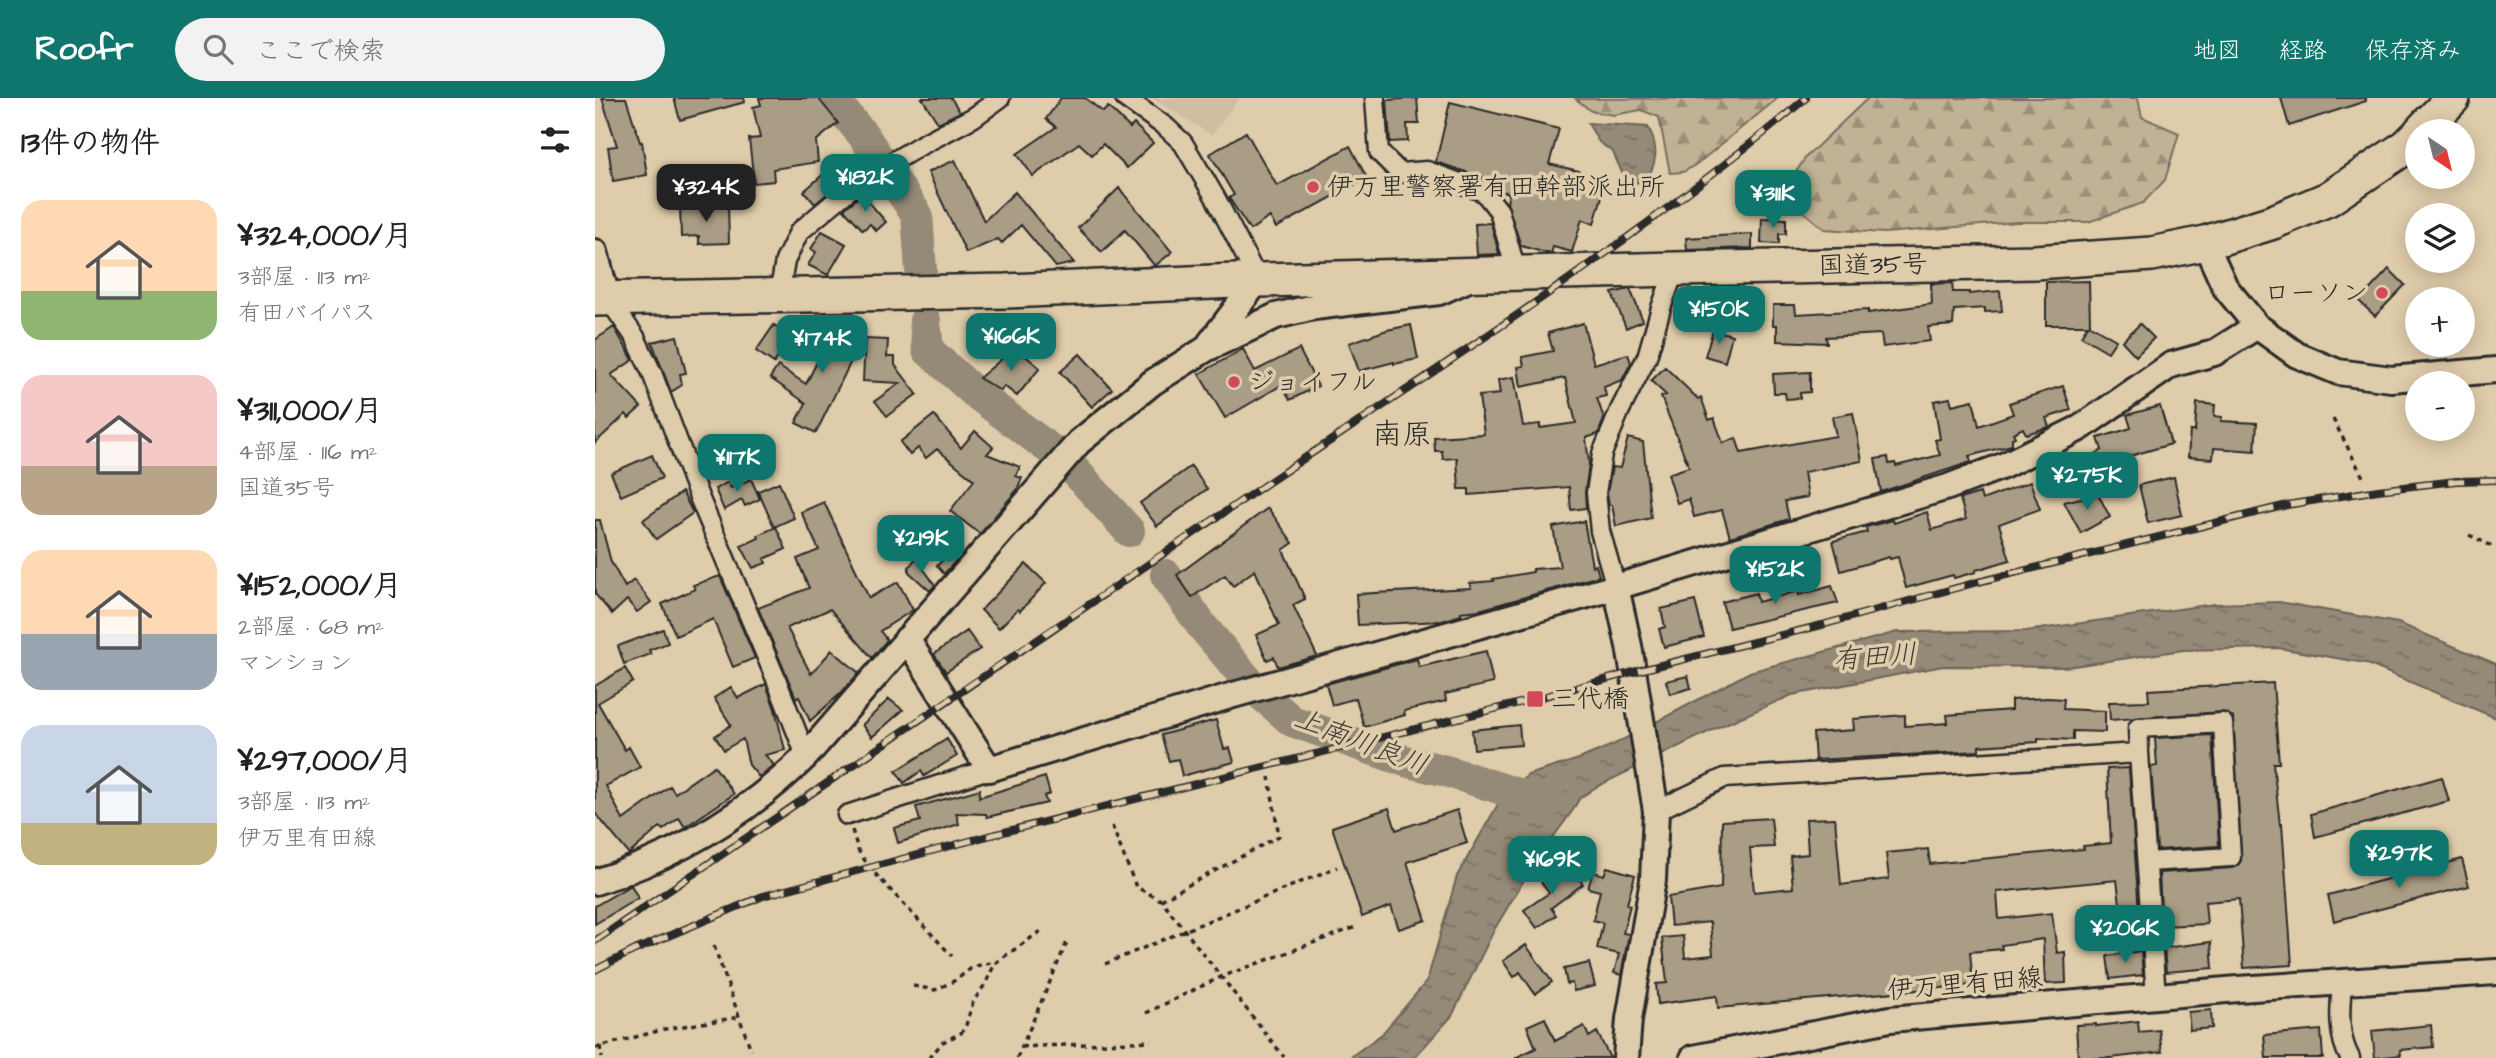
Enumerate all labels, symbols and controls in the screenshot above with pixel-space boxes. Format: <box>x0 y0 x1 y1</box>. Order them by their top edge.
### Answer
search box <box>175 18 665 81</box>
text: Roofr <box>35 26 133 72</box>
icon: search <box>199 30 237 68</box>
text: ここで検索 <box>255 33 385 69</box>
text: 地図 <box>2193 34 2241 68</box>
text: 経路 <box>2279 34 2327 68</box>
text: 保存済み <box>2365 34 2461 68</box>
north arrow <box>2405 119 2475 189</box>
map controls <box>2405 119 2475 441</box>
icon: filters <box>536 121 574 159</box>
text: 13件の物件 <box>21 122 160 164</box>
pin: ¥182K <box>816 155 914 214</box>
text: ¥182K <box>836 161 894 193</box>
pin: ¥324K <box>657 164 755 224</box>
place label: 伊万里警察署有田幹部派出所 <box>1327 169 1665 205</box>
pin: ¥311K <box>1724 170 1822 230</box>
text: ¥324K <box>673 171 739 203</box>
text: ¥311K <box>1751 177 1795 209</box>
marker: 伊万里警察署有田幹部派出所 <box>1305 179 1321 195</box>
button: layers <box>2405 203 2475 273</box>
text: ¥324,000/月 <box>238 215 413 257</box>
icon: home <box>77 228 161 312</box>
street label: 国道35号 <box>1818 246 1928 284</box>
text: 3部屋 · 113 m² <box>238 261 371 293</box>
place label: ローソン <box>2264 275 2368 311</box>
marker: ローソン <box>2374 285 2390 301</box>
pin: ¥150K <box>1670 286 1768 346</box>
button: + <box>2405 287 2475 357</box>
text: ¥150K <box>1689 293 1749 325</box>
text: 有田バイパス <box>238 297 376 329</box>
pin: ¥166K <box>962 314 1060 373</box>
pin: ¥174K <box>773 316 871 375</box>
text: ¥166K <box>982 320 1040 352</box>
text: ¥174K <box>793 322 851 354</box>
place label: ジョイフル <box>1248 364 1377 400</box>
button: − <box>2405 371 2475 441</box>
marker: ジョイフル <box>1226 374 1242 390</box>
text: ¥311,000/月 <box>238 390 383 432</box>
icon: home <box>77 403 161 487</box>
district label: 南原 <box>1372 414 1432 456</box>
pin: ¥117K <box>688 434 786 494</box>
text: 4部屋 · 116 m² <box>238 436 377 468</box>
text: ¥117K <box>714 441 760 473</box>
pin: ¥275K <box>2038 452 2136 512</box>
text: ¥275K <box>2052 459 2122 491</box>
text: 国道35号 <box>238 472 335 504</box>
pin: ¥219K <box>872 516 970 575</box>
text: ¥219K <box>893 522 949 554</box>
pin: ¥152K <box>1726 546 1824 606</box>
text: ¥152K <box>1746 553 1804 585</box>
text: ¥152,000/月 <box>238 565 402 607</box>
icon: home <box>77 578 161 662</box>
text: 2部屋 · 68 m² <box>238 611 384 643</box>
water label: 有田川 <box>1832 635 1918 679</box>
text: マンション <box>238 647 352 679</box>
place label: 三代橋 <box>1551 681 1629 717</box>
marker: 三代橋 <box>1525 689 1545 709</box>
water label: 上南川良川 <box>1289 699 1433 785</box>
text: ¥297,000/月 <box>238 740 413 782</box>
icon: home <box>77 753 161 837</box>
text: 3部屋 · 113 m² <box>238 786 371 818</box>
text: 伊万里有田線 <box>238 822 376 854</box>
pin: ¥297K <box>2350 830 2448 890</box>
pin: ¥169K <box>1503 836 1601 896</box>
text: ¥297K <box>2366 837 2432 869</box>
text: ¥169K <box>1524 843 1580 875</box>
pin: ¥206K <box>2076 906 2174 965</box>
text: ¥206K <box>2091 912 2159 944</box>
street label: 伊万里有田線 <box>1886 959 2044 1009</box>

